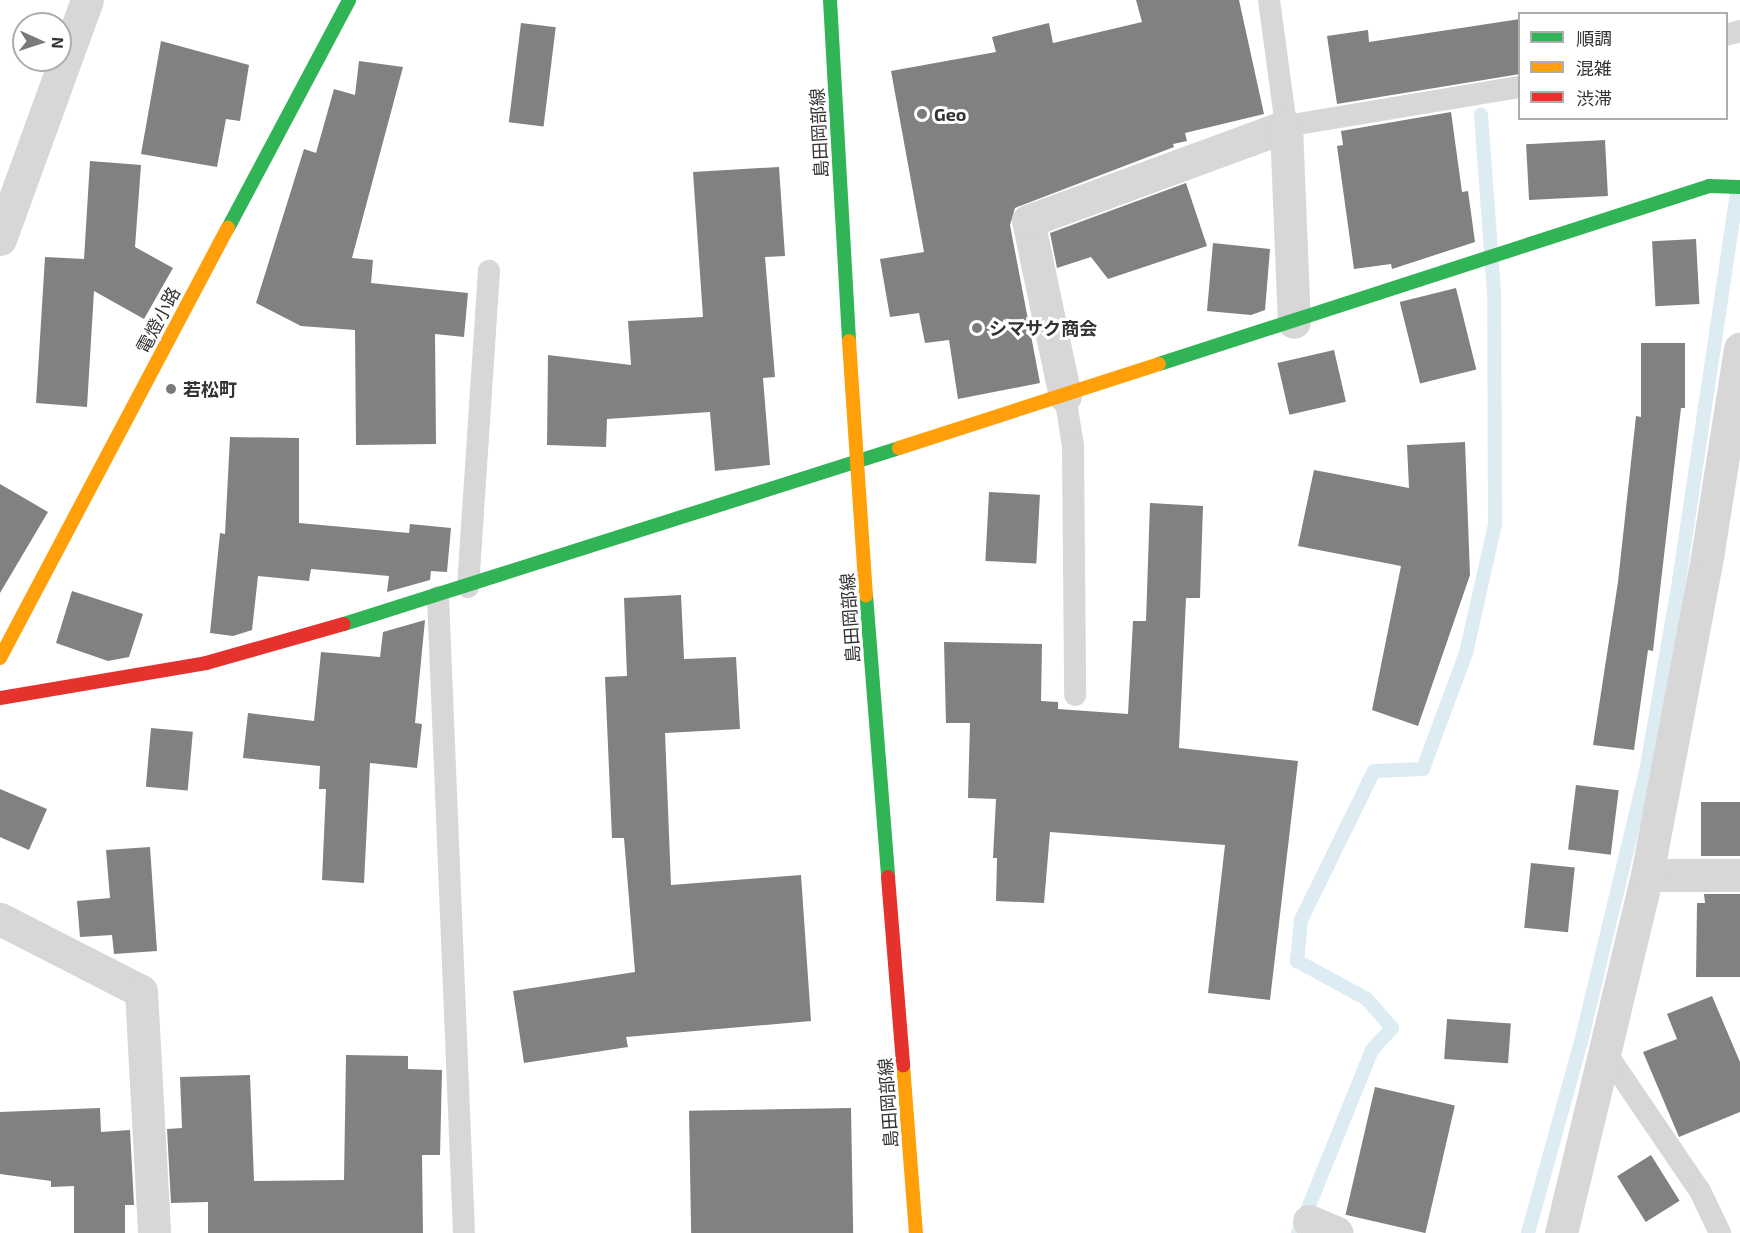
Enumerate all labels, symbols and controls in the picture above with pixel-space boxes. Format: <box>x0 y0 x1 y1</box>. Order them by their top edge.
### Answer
north arrow <box>12 12 72 72</box>
legend <box>1518 12 1728 120</box>
text: 順調 <box>1576 27 1612 49</box>
text: N <box>49 37 68 49</box>
text: 混雑 <box>1576 57 1612 79</box>
street label: 島田岡部線 <box>806 87 832 179</box>
text: 渋滞 <box>1576 87 1612 109</box>
place label: Geo <box>934 103 966 125</box>
marker: Geo <box>915 107 929 121</box>
street label: 電燈小路 <box>132 283 184 357</box>
place label: シマサク商会 <box>989 317 1097 339</box>
marker: シマサク商会 <box>970 321 984 335</box>
place label: 若松町 <box>183 378 237 400</box>
marker: 若松町 <box>164 382 178 396</box>
street label: 島田岡部線 <box>836 572 864 664</box>
street label: 島田岡部線 <box>874 1057 902 1149</box>

